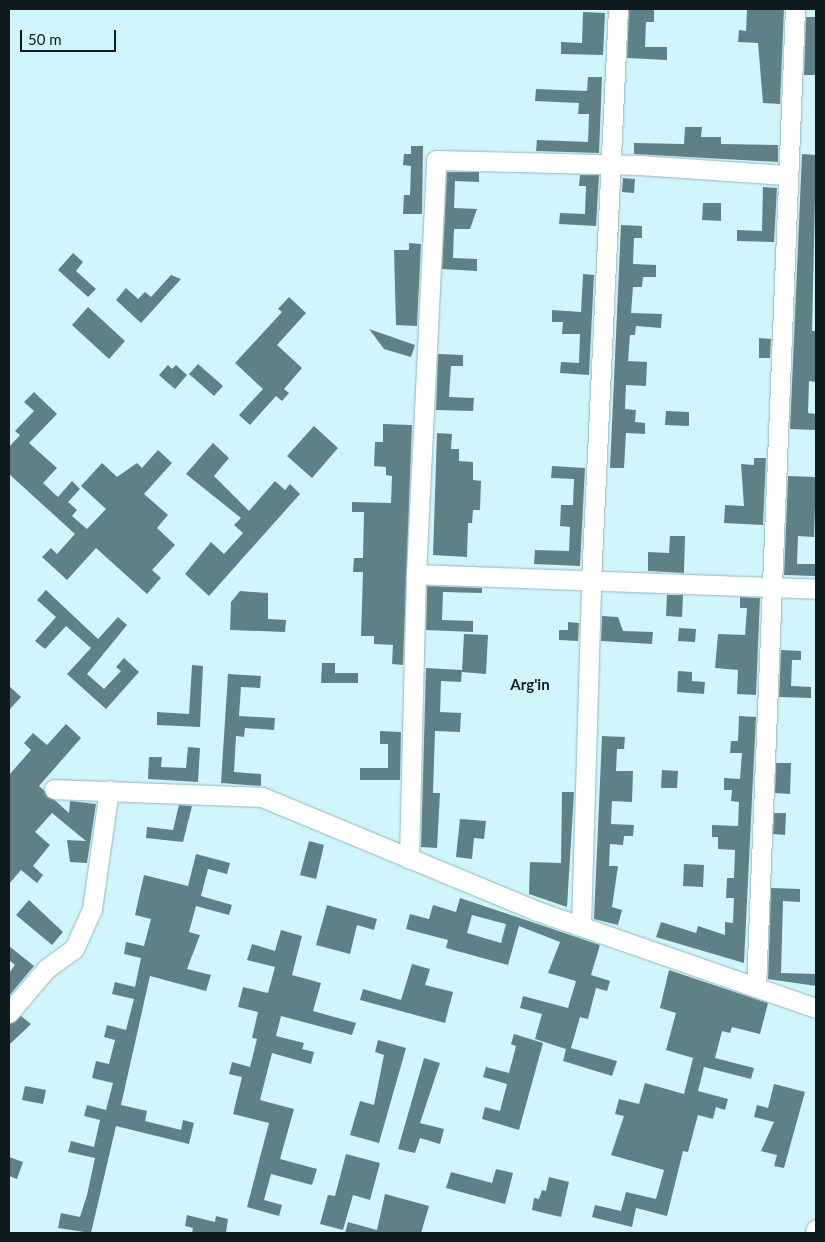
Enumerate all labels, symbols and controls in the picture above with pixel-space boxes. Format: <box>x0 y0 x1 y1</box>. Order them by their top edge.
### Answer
scale bar <box>22 20 119 52</box>
text: 50 m <box>28 30 62 48</box>
district label: Arg'in <box>510 676 550 694</box>

